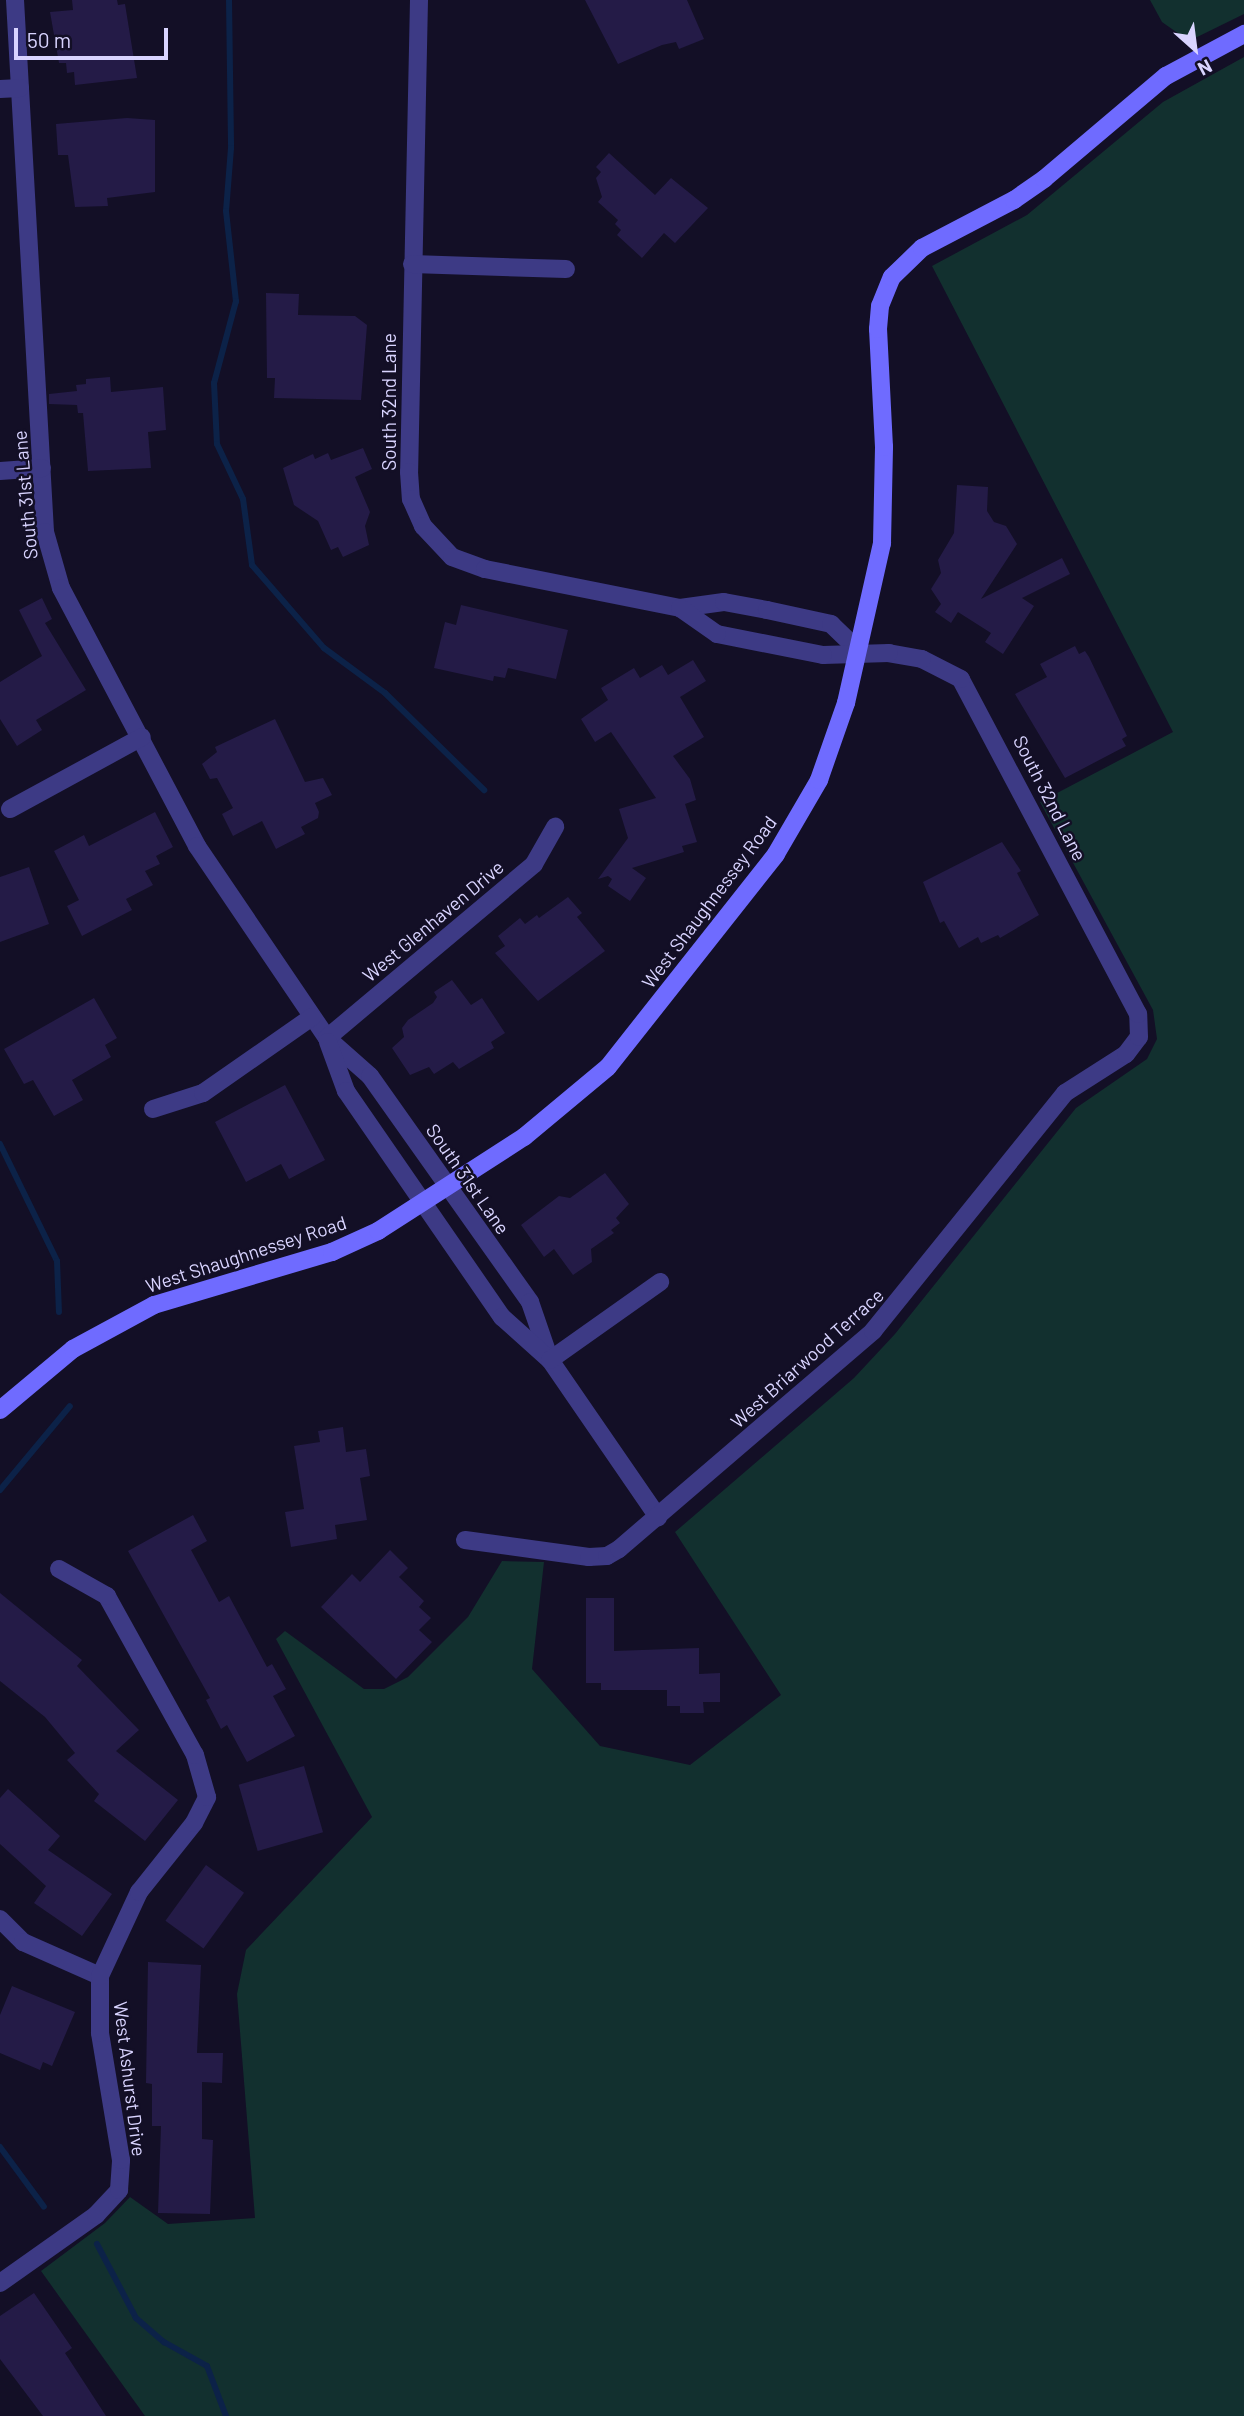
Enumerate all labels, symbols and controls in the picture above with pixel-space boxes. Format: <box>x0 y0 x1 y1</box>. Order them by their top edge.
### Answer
scale bar <box>18 14 172 58</box>
north arrow <box>1160 14 1230 84</box>
text: 50 m <box>27 27 71 52</box>
text: N <box>1194 55 1216 81</box>
street label: South 32nd Lane <box>378 333 400 471</box>
street label: South 31st Lane <box>8 430 42 560</box>
street label: South 32nd Lane <box>1009 732 1091 864</box>
street label: West Shaughnessey Road <box>637 811 781 993</box>
street label: West Glenhaven Drive <box>358 855 508 987</box>
street label: South 31st Lane <box>422 1119 514 1239</box>
street label: West Shaughnessey Road <box>143 1211 349 1297</box>
street label: West Briarwood Terrace <box>726 1283 888 1433</box>
street label: West Ashurst Drive <box>109 2000 151 2158</box>

